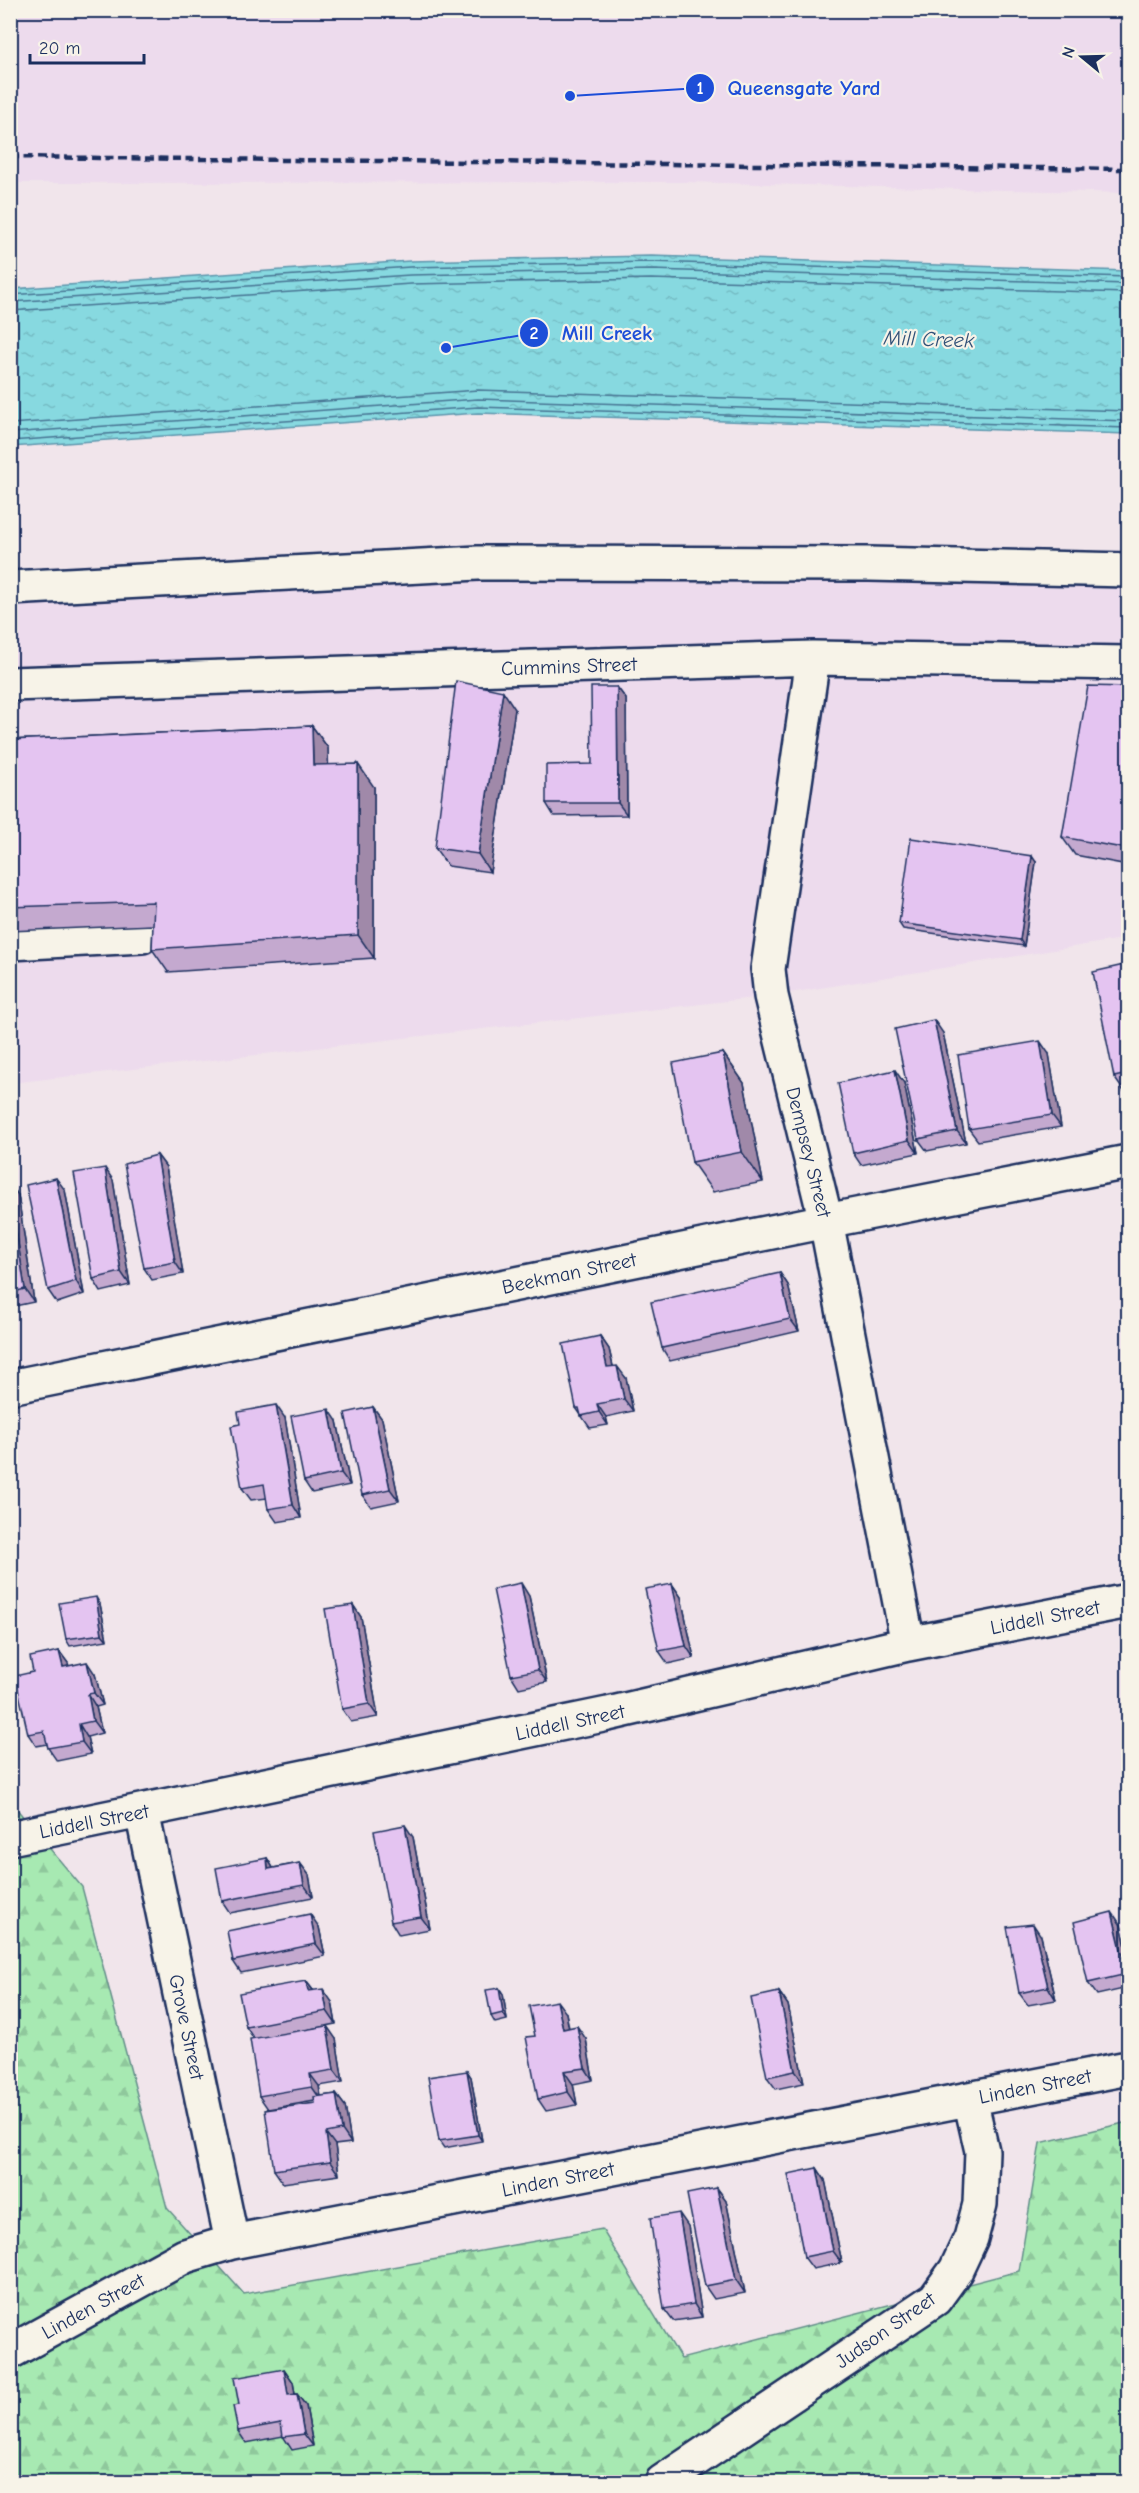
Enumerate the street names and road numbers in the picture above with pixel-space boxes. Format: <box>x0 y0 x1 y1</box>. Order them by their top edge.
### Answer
street label: Cummins Street <box>501 653 639 680</box>
street label: Dempsey Street <box>781 1085 836 1221</box>
street label: Beekman Street <box>500 1248 640 1299</box>
street label: Liddell Street <box>988 1595 1103 1639</box>
street label: Liddell Street <box>513 1699 628 1745</box>
street label: Liddell Street <box>37 1799 152 1843</box>
street label: Grove Street <box>164 1972 209 2083</box>
street label: Linden Street <box>977 2064 1095 2109</box>
street label: Linden Street <box>500 2157 618 2202</box>
street label: Linden Street <box>38 2268 150 2344</box>
street label: Judson Street <box>831 2287 941 2373</box>

